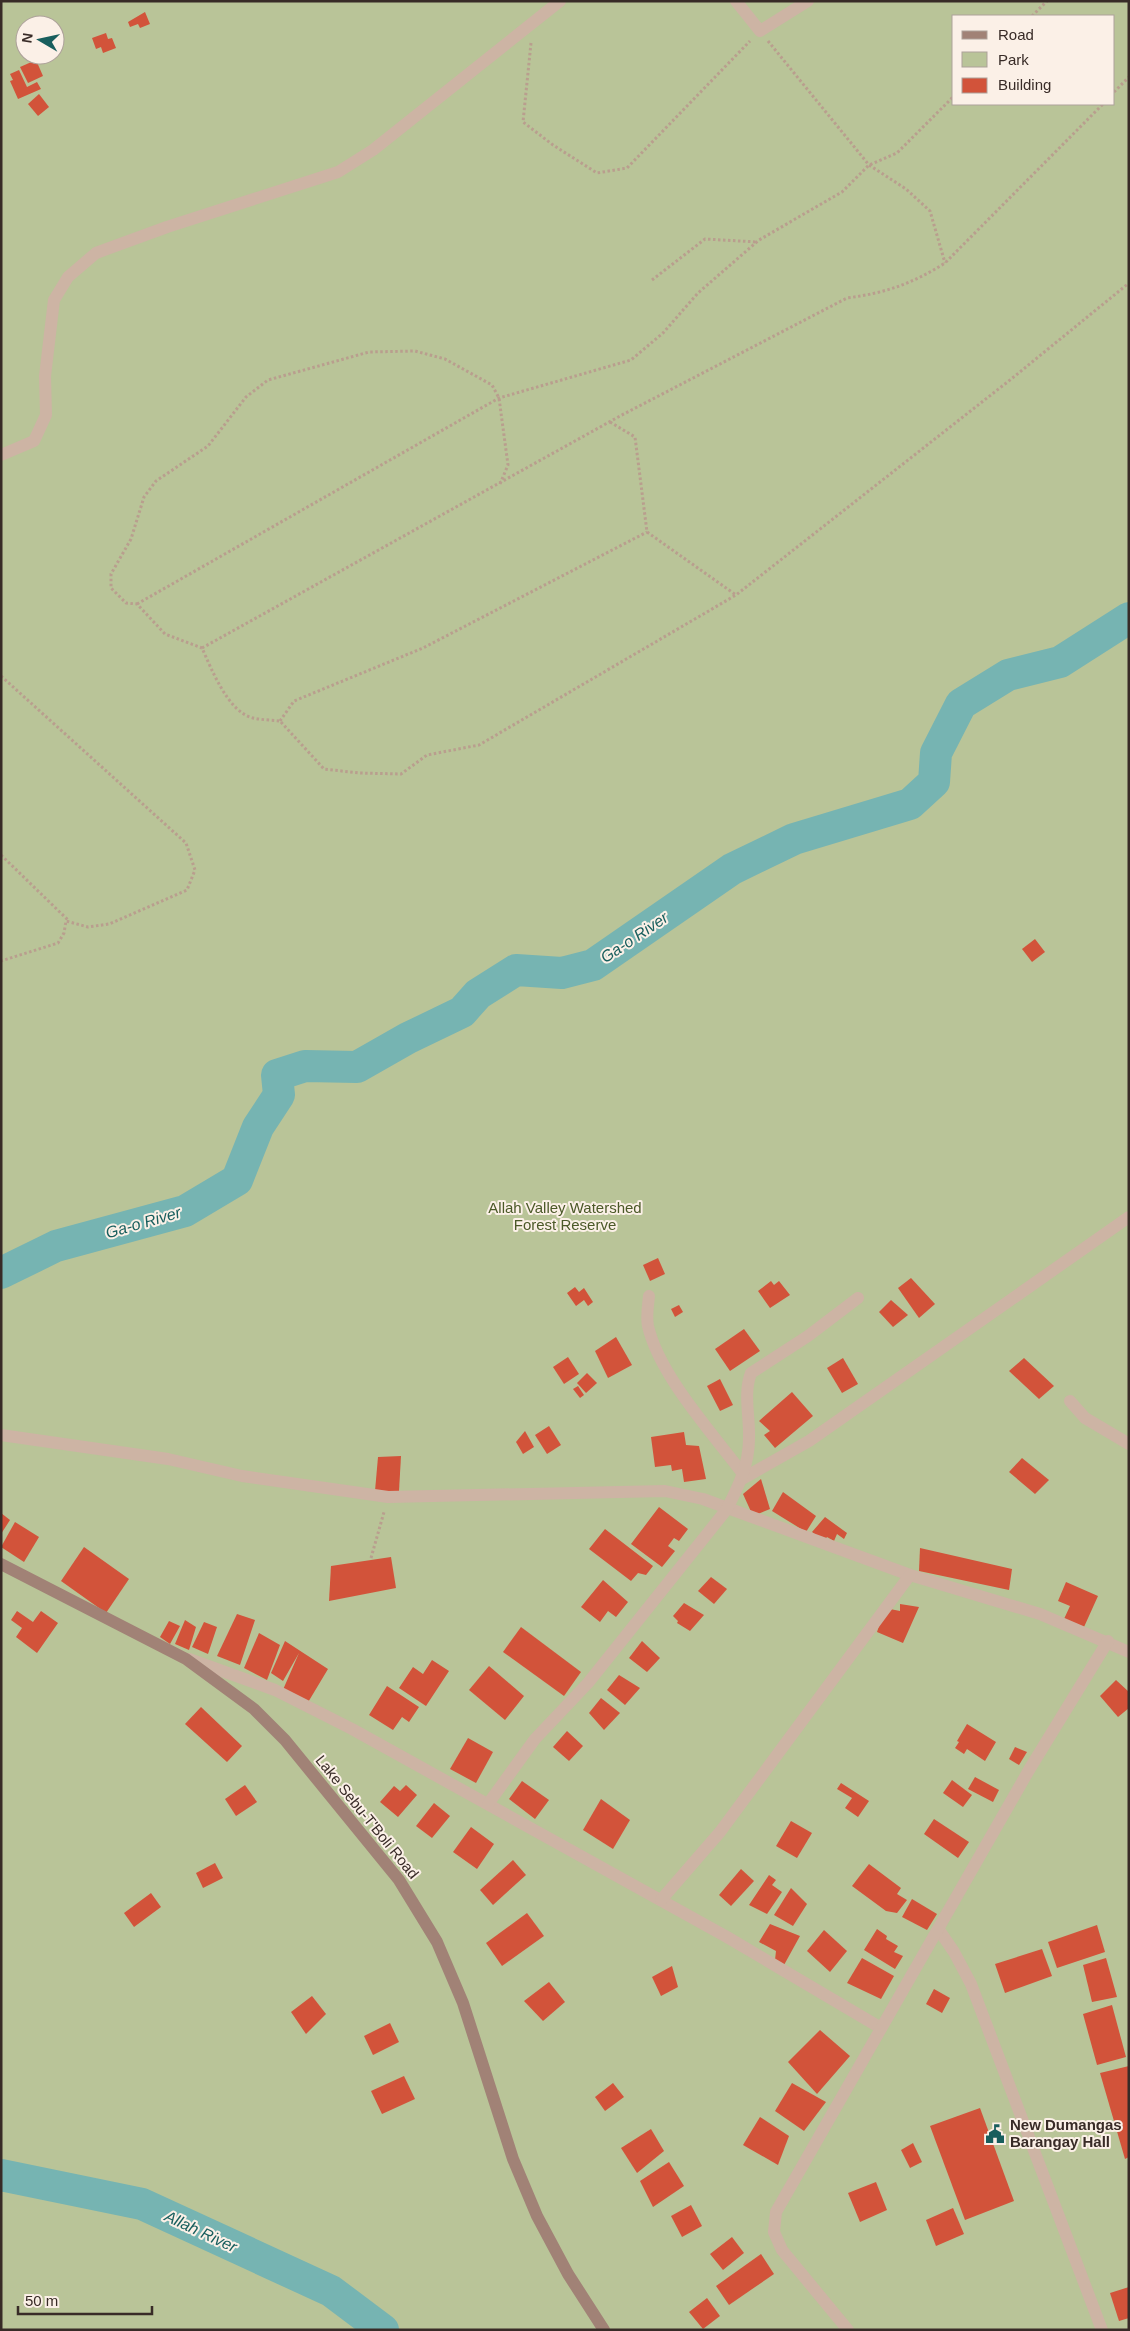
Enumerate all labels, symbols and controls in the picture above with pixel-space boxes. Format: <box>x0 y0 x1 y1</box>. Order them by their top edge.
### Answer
north arrow <box>15 15 65 65</box>
legend <box>952 15 1115 105</box>
text: Road <box>998 26 1034 43</box>
text: N <box>18 32 36 44</box>
text: Park <box>998 51 1029 68</box>
text: Building <box>998 76 1051 93</box>
water label: Ga-o River <box>597 908 672 966</box>
park label: Allah Valley Watershed Forest Reserve <box>488 1199 642 1233</box>
water label: Ga-o River <box>104 1203 183 1241</box>
street label: Lake Sebu-T'Boli Road <box>312 1752 422 1882</box>
place label: New Dumangas Barangay Hall <box>1010 2116 1122 2150</box>
public building icon: New Dumangas Barangay Hall <box>984 2123 1006 2145</box>
water label: Allah River <box>161 2207 240 2256</box>
scale bar <box>18 2284 151 2316</box>
text: 50 m <box>25 2292 58 2309</box>

